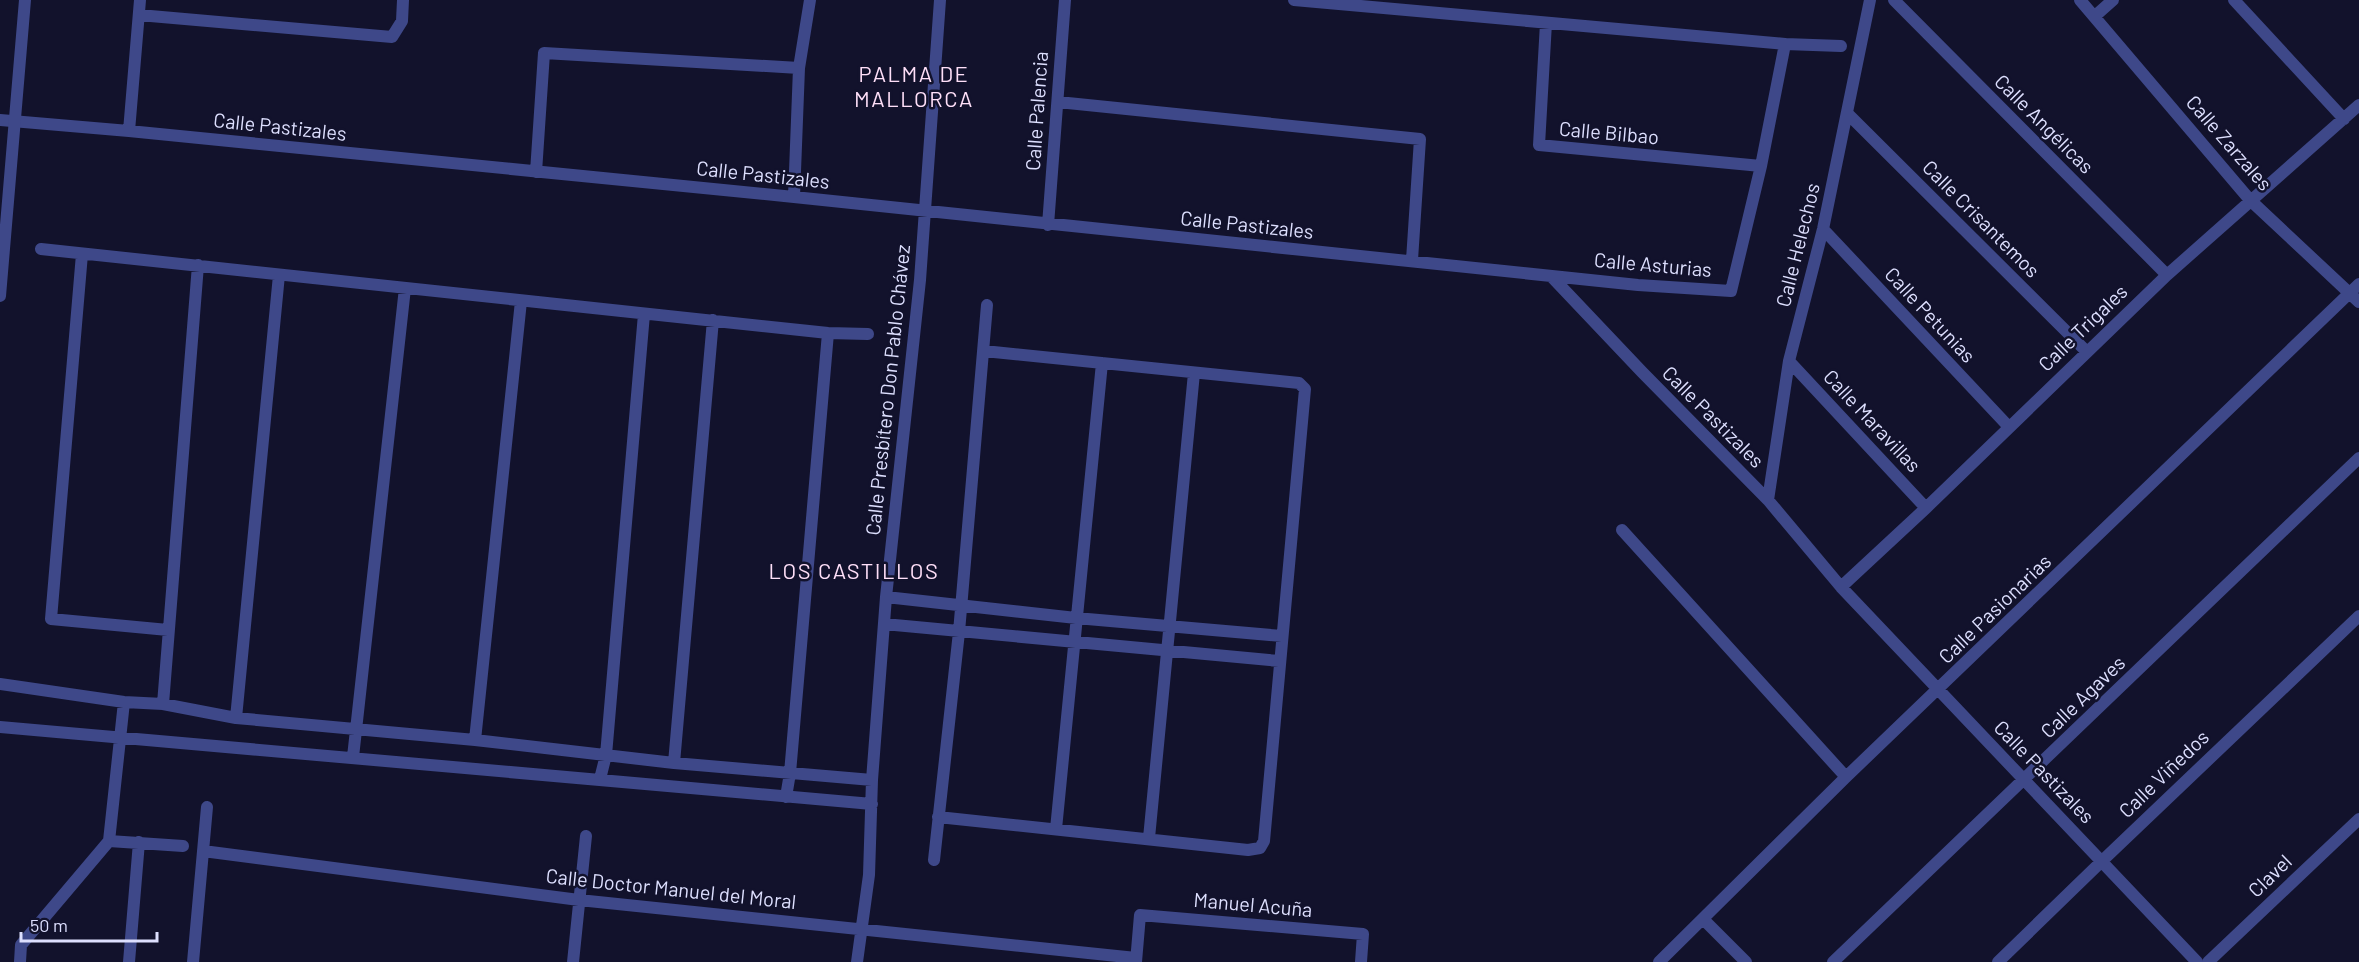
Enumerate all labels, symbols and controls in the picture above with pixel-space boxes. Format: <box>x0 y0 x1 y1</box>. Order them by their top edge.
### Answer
street label: Calle Palencia <box>1020 50 1052 171</box>
district label: PALMA DE MALLORCA <box>854 60 974 111</box>
street label: Calle Angélicas <box>1990 69 2099 178</box>
street label: Calle Zarzales <box>2182 90 2278 195</box>
street label: Calle Pastizales <box>212 107 348 145</box>
street label: Calle Bilbao <box>1558 116 1660 148</box>
street label: Calle Pastizales <box>695 155 831 193</box>
street label: Calle Crisantemos <box>1918 155 2045 282</box>
street label: Calle Helechos <box>1770 180 1824 309</box>
street label: Calle Pastizales <box>1179 205 1315 243</box>
street label: Calle Presbítero Don Pablo Chávez <box>860 243 914 536</box>
street label: Calle Asturias <box>1593 247 1713 281</box>
street label: Calle Petunias <box>1880 262 1981 367</box>
street label: Calle Trigales <box>2033 279 2132 376</box>
street label: Calle Pastizales <box>1658 360 1770 472</box>
street label: Calle Maravillas <box>1819 364 1926 477</box>
street label: Calle Pasionarias <box>1933 549 2055 668</box>
district label: LOS CASTILLOS <box>769 557 939 583</box>
street label: Calle Agaves <box>2035 650 2129 742</box>
street label: Calle Pastizales <box>1990 715 2100 828</box>
street label: Calle Viñedos <box>2113 724 2213 822</box>
street label: Clavel <box>2243 849 2296 902</box>
street label: Calle Doctor Manuel del Moral <box>545 863 797 913</box>
street label: Manuel Acuña <box>1193 887 1314 921</box>
scale bar <box>21 905 158 943</box>
text: 50 m <box>30 914 68 936</box>

